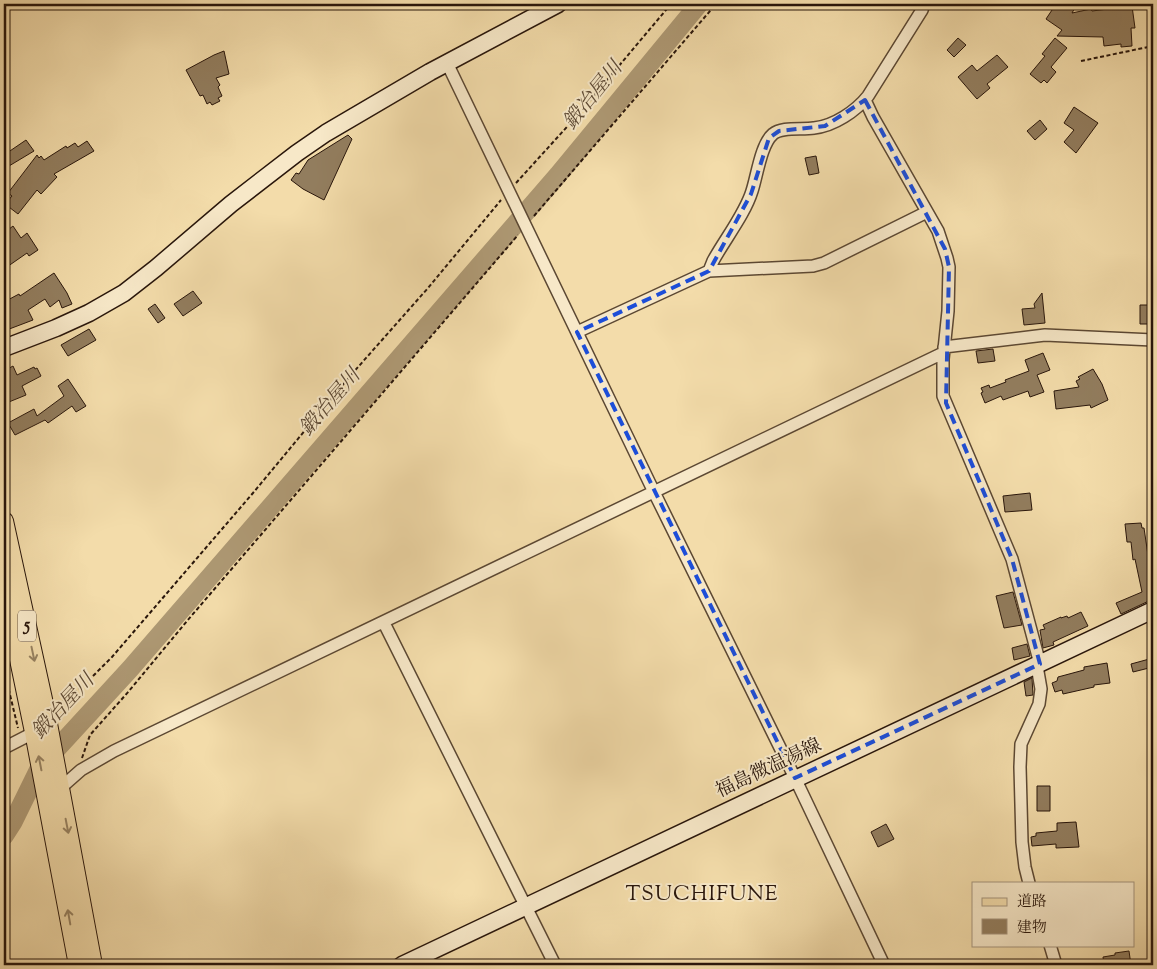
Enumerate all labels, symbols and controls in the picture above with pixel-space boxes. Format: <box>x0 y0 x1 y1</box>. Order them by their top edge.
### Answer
water label: 鍛冶屋川 <box>558 54 632 136</box>
water label: 鍛冶屋川 <box>294 362 369 443</box>
road number: 5 <box>18 610 36 642</box>
one-way arrow <box>29 646 38 662</box>
water label: 鍛冶屋川 <box>26 666 103 746</box>
street label: 福島微温湯線 <box>712 733 826 805</box>
one-way arrow <box>34 755 44 771</box>
one-way arrow <box>63 817 72 833</box>
district label: TSUCHIFUNE <box>625 880 779 910</box>
legend <box>972 882 1134 946</box>
text: 道路 <box>1017 892 1047 913</box>
one-way arrow <box>64 910 74 926</box>
text: 建物 <box>1017 918 1047 939</box>

